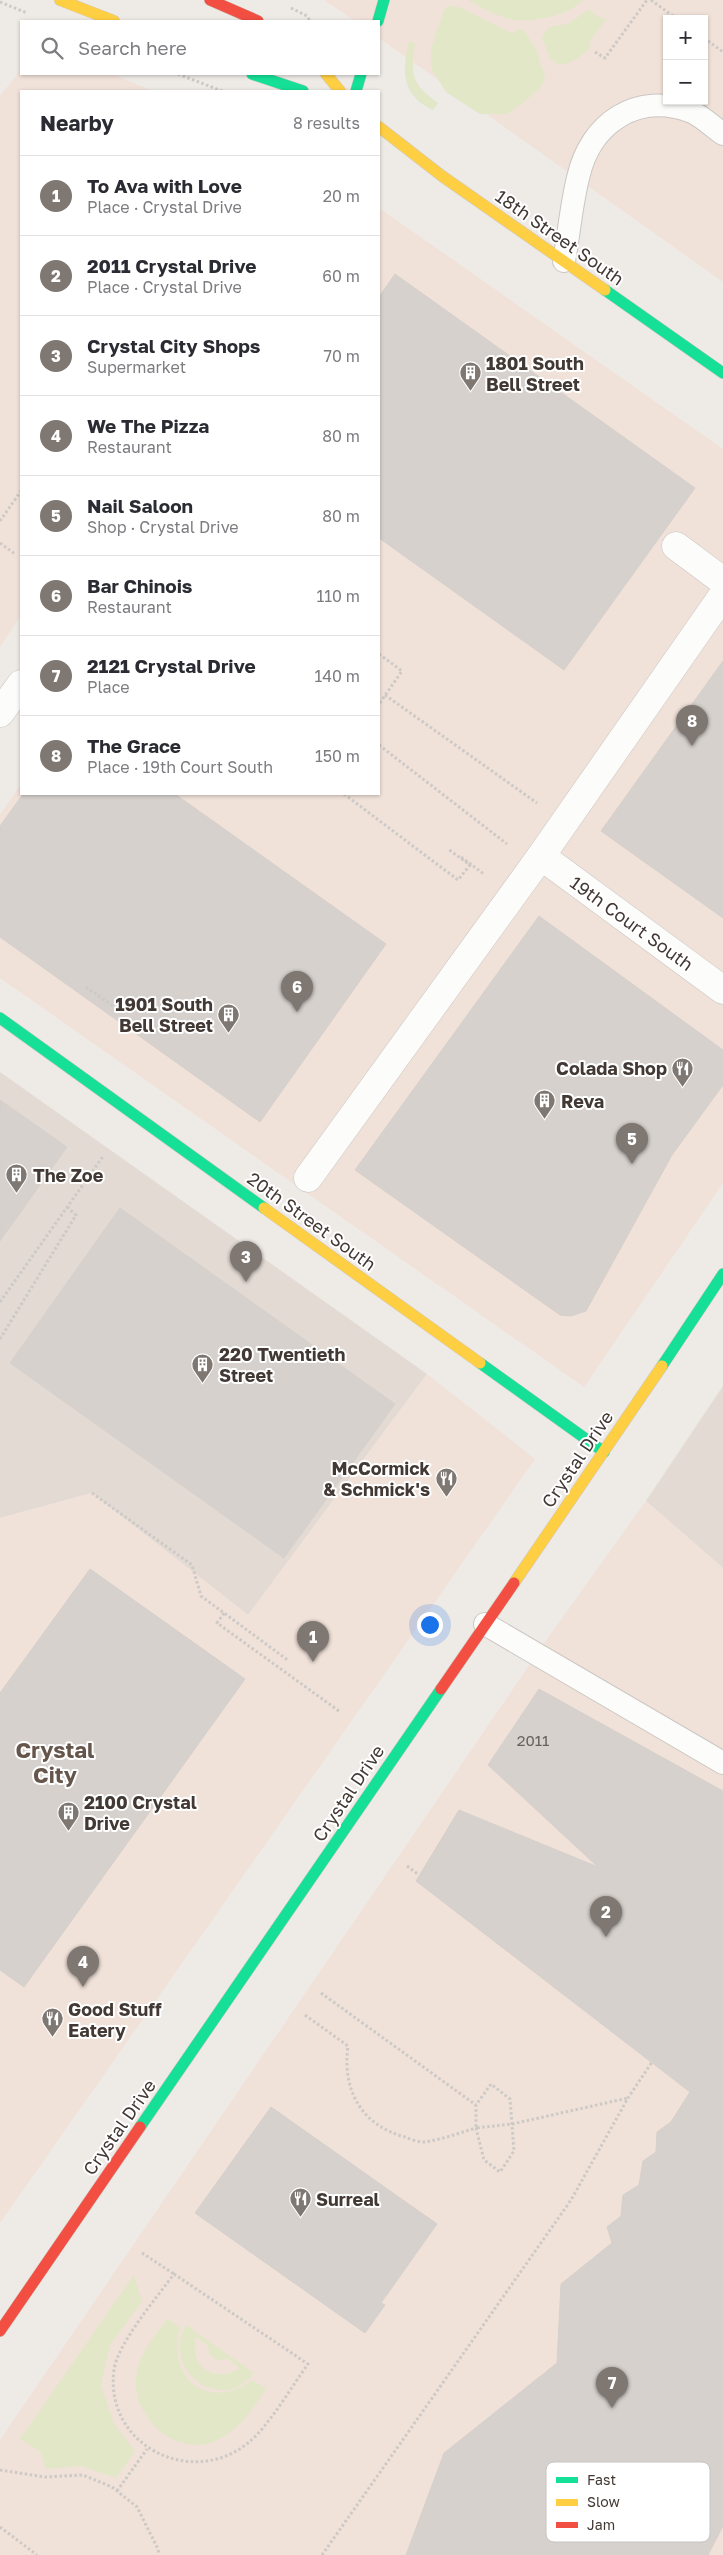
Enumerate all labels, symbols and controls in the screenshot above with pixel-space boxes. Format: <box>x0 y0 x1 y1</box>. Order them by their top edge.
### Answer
map controls <box>663 15 708 105</box>
button: + <box>663 15 708 60</box>
search box <box>20 20 380 75</box>
icon: search <box>38 34 66 62</box>
text: Search here <box>78 36 187 59</box>
button: − <box>663 60 708 105</box>
text: Nearby <box>40 110 114 136</box>
text: 8 results <box>293 113 360 133</box>
text: To Ava with Love <box>87 174 242 197</box>
street label: 18th Street South <box>492 184 628 290</box>
text: 1 <box>52 186 60 206</box>
text: 20 m <box>323 186 360 206</box>
text: Place · Crystal Drive <box>87 197 242 217</box>
text: 2011 Crystal Drive <box>87 254 257 277</box>
text: 2 <box>51 266 61 286</box>
text: 60 m <box>322 266 360 286</box>
text: Place · Crystal Drive <box>87 277 242 297</box>
text: Crystal City Shops <box>87 334 260 357</box>
text: 3 <box>51 346 61 366</box>
text: 70 m <box>323 346 360 366</box>
place label: 1801 South Bell Street <box>486 352 584 395</box>
text: Supermarket <box>87 357 186 377</box>
building icon: 1801 South Bell Street <box>458 361 482 392</box>
text: We The Pizza <box>87 414 209 437</box>
text: 4 <box>51 426 61 446</box>
text: 80 m <box>322 426 360 446</box>
text: Restaurant <box>87 437 172 457</box>
text: Nail Saloon <box>87 494 193 517</box>
text: 5 <box>51 506 61 526</box>
text: 80 m <box>322 506 360 526</box>
text: Shop · Crystal Drive <box>87 517 239 537</box>
text: Bar Chinois <box>87 574 193 597</box>
text: 6 <box>51 586 61 606</box>
text: 110 m <box>316 586 360 606</box>
text: Restaurant <box>87 597 172 617</box>
text: 2121 Crystal Drive <box>87 654 256 677</box>
text: 7 <box>52 666 60 686</box>
text: 140 m <box>314 666 360 686</box>
text: Place <box>87 677 130 697</box>
pin: 8 <box>676 705 708 746</box>
text: The Grace <box>87 734 181 757</box>
text: 8 <box>51 746 61 766</box>
text: 150 m <box>315 746 360 766</box>
text: Place · 19th Court South <box>87 757 273 777</box>
street label: 19th Court South <box>566 871 698 975</box>
pin: 6 <box>281 971 313 1012</box>
place label: 1901 South Bell Street <box>115 993 213 1036</box>
building icon: 1901 South Bell Street <box>217 1002 241 1033</box>
restaurant icon: Colada Shop <box>671 1056 695 1087</box>
place label: Colada Shop <box>556 1057 667 1079</box>
building icon: Reva <box>533 1089 557 1120</box>
place label: Reva <box>561 1090 604 1112</box>
pin: 5 <box>616 1123 648 1164</box>
building icon: The Zoe <box>5 1163 29 1194</box>
place label: The Zoe <box>33 1164 104 1186</box>
street label: 20th Street South <box>243 1167 381 1275</box>
pin: 3 <box>230 1241 262 1282</box>
place label: 220 Twentieth Street <box>219 1343 346 1386</box>
building icon: 220 Twentieth Street <box>191 1352 215 1383</box>
street label: Crystal Drive <box>537 1407 617 1511</box>
place label: McCormick & Schmick's <box>323 1457 431 1500</box>
restaurant icon: McCormick & Schmick's <box>434 1466 458 1497</box>
your location <box>417 1612 443 1638</box>
pin: 1 <box>297 1621 329 1662</box>
house number: 2011 <box>517 1731 549 1749</box>
district label: Crystal City <box>16 1736 94 1788</box>
street label: Crystal Drive <box>308 1741 388 1845</box>
place label: 2100 Crystal Drive <box>84 1791 197 1834</box>
building icon: 2100 Crystal Drive <box>56 1800 80 1831</box>
pin: 2 <box>590 1896 622 1937</box>
pin: 4 <box>67 1946 99 1987</box>
place label: Good Stuff Eatery <box>68 1998 162 2041</box>
restaurant icon: Good Stuff Eatery <box>40 2007 64 2038</box>
street label: Crystal Drive <box>78 2075 160 2179</box>
restaurant icon: Surreal <box>288 2187 312 2218</box>
place label: Surreal <box>316 2188 380 2210</box>
pin: 7 <box>596 2367 628 2408</box>
legend <box>546 2462 710 2542</box>
text: Fast <box>587 2471 616 2488</box>
text: Slow <box>587 2493 620 2510</box>
text: Jam <box>587 2516 615 2533</box>

